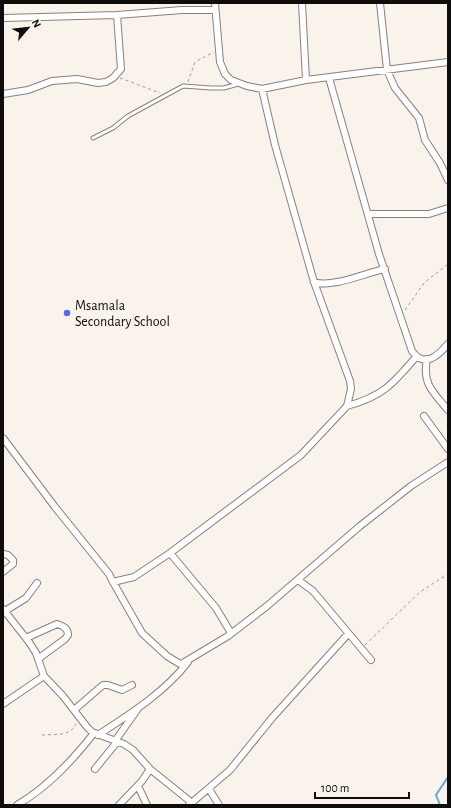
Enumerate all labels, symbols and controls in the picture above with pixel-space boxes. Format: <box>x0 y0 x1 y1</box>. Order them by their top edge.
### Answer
north arrow <box>8 8 48 48</box>
text: N <box>30 18 43 30</box>
place label: Msamala Secondary School <box>75 299 170 329</box>
marker: Msamala Secondary School <box>62 308 72 318</box>
scale bar <box>315 774 409 800</box>
text: 100 m <box>321 782 349 794</box>

